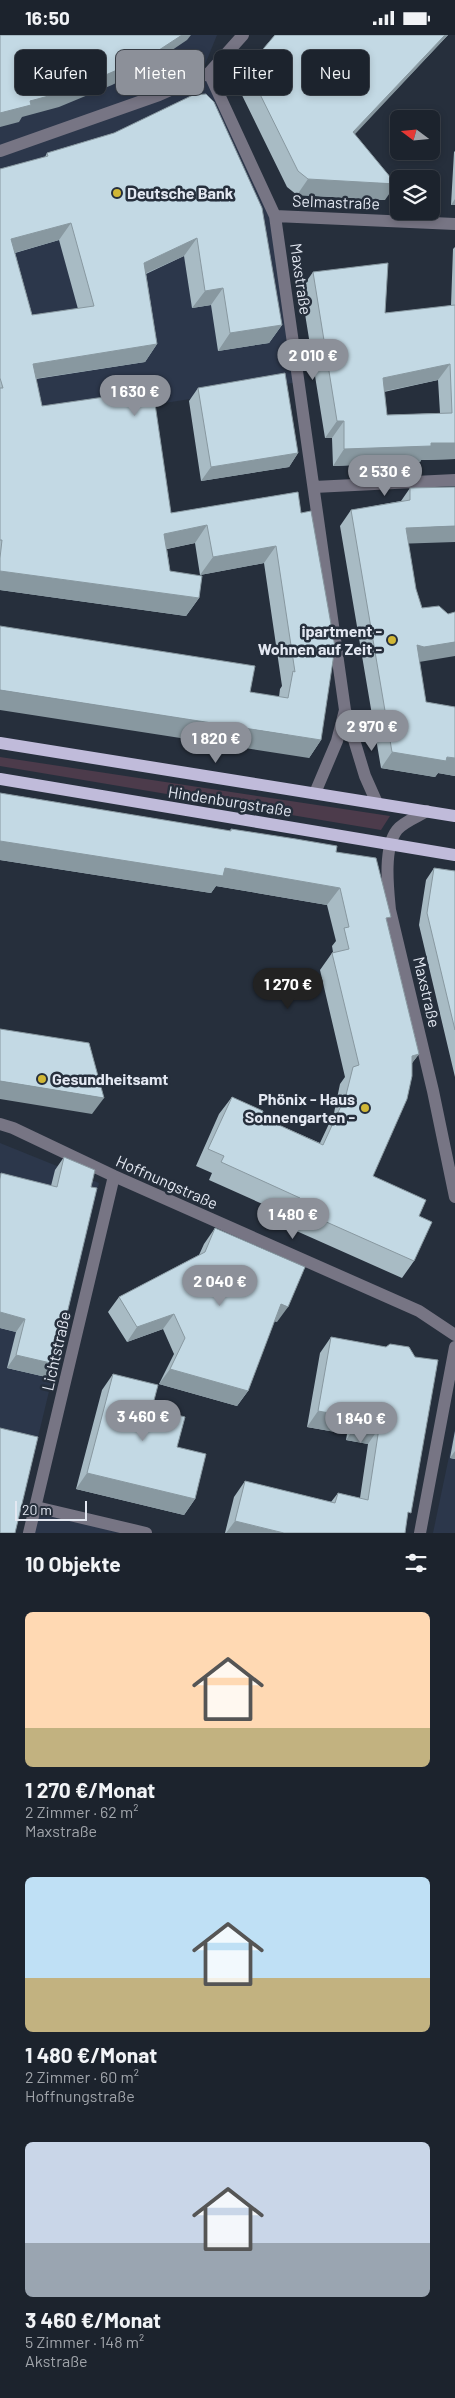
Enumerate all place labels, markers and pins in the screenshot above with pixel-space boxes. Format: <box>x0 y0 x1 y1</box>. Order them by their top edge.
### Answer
place label: Deutsche Bank <box>127 183 234 202</box>
marker: Deutsche Bank <box>111 187 123 199</box>
pin: 2 010 € <box>267 339 359 381</box>
pin: 1 630 € <box>89 375 181 417</box>
pin: 2 530 € <box>339 455 431 497</box>
place label: ipartment - Wohnen auf Zeit - <box>258 621 382 658</box>
marker: ipartment - Wohnen auf Zeit - <box>386 634 398 646</box>
pin: 2 970 € <box>326 709 418 752</box>
pin: 1 820 € <box>170 721 262 764</box>
pin: 1 270 € <box>242 967 334 1010</box>
place label: Gesundheitsamt <box>52 1069 168 1088</box>
marker: Gesundheitsamt <box>36 1073 48 1085</box>
place label: Phönix - Haus Sonnengarten - <box>245 1089 355 1126</box>
marker: Phönix - Haus Sonnengarten - <box>359 1102 371 1114</box>
pin: 1 480 € <box>247 1197 339 1240</box>
pin: 2 040 € <box>174 1265 266 1307</box>
pin: 3 460 € <box>97 1399 189 1442</box>
pin: 1 840 € <box>315 1401 407 1444</box>

